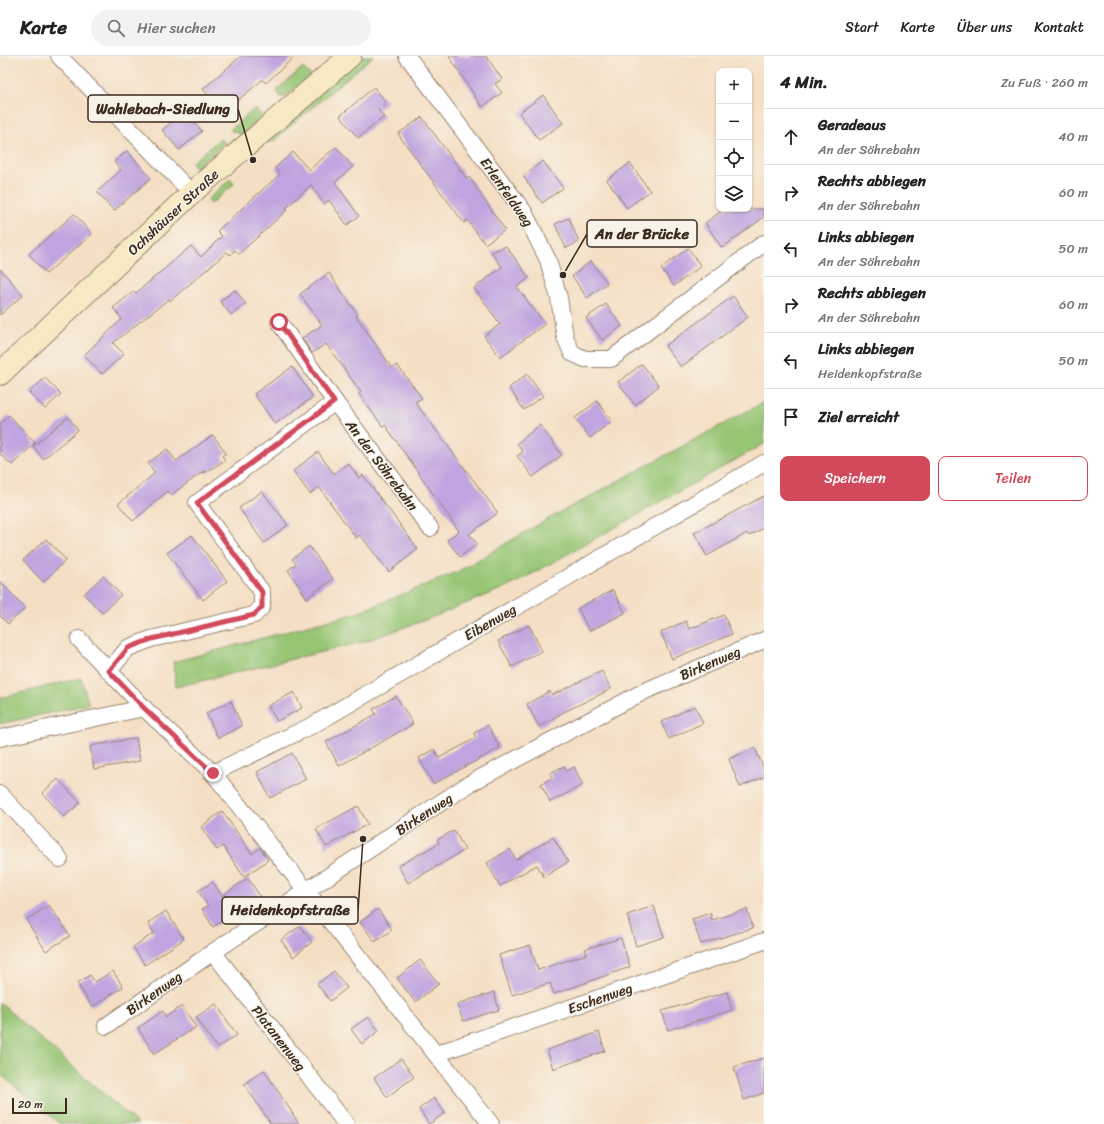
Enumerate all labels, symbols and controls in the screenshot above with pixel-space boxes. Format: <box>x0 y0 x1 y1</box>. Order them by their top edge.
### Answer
search box <box>91 10 371 46</box>
text: Karte <box>20 11 67 44</box>
text: Hier suchen <box>137 15 216 41</box>
text: Start <box>845 15 878 40</box>
text: Karte <box>900 15 935 40</box>
text: Über uns <box>957 15 1012 40</box>
text: Kontakt <box>1034 15 1084 40</box>
icon: search <box>105 17 127 39</box>
text: 4 Min. <box>780 67 828 97</box>
map controls <box>716 68 752 212</box>
button: + <box>716 68 752 104</box>
text: Zu Fuß · 260 m <box>1001 71 1088 94</box>
callout: Wahlebach-Siedlung <box>88 95 238 122</box>
text: Wahlebach-Siedlung <box>96 96 230 122</box>
button: − <box>716 104 752 140</box>
text: Geradeaus <box>818 112 886 138</box>
text: 40 m <box>1058 125 1088 148</box>
icon: ahead <box>780 126 802 148</box>
text: An der Söhrebahn <box>818 138 920 161</box>
button: locate <box>716 140 752 176</box>
street label: Erlenfeldweg <box>473 152 540 232</box>
street label: Ochshäuser Straße <box>121 163 225 262</box>
text: Rechts abbiegen <box>818 168 926 194</box>
button: layers <box>716 176 752 212</box>
text: 60 m <box>1059 181 1088 204</box>
icon: right <box>780 182 802 204</box>
text: An der Söhrebahn <box>818 194 920 217</box>
callout: An der Brücke <box>587 220 697 247</box>
text: An der Brücke <box>594 221 689 247</box>
text: Links abbiegen <box>818 224 914 250</box>
text: 50 m <box>1058 237 1088 260</box>
icon: left <box>780 238 802 260</box>
text: An der Söhrebahn <box>818 250 920 273</box>
text: Rechts abbiegen <box>818 280 926 306</box>
text: 60 m <box>1059 293 1088 316</box>
icon: right <box>780 294 802 316</box>
text: An der Söhrebahn <box>818 306 920 329</box>
route start <box>270 313 288 331</box>
text: Links abbiegen <box>818 336 914 362</box>
text: 50 m <box>1058 349 1088 372</box>
icon: left <box>780 350 802 372</box>
text: Heidenkopfstraße <box>818 362 922 385</box>
text: Ziel erreicht <box>818 404 899 430</box>
icon: arrive <box>780 406 802 428</box>
street label: An der Söhrebahn <box>338 413 425 517</box>
button: Speichern <box>780 456 930 501</box>
button: Teilen <box>938 456 1088 501</box>
street label: Eibenweg <box>459 597 521 648</box>
street label: Birkenweg <box>676 639 745 688</box>
route end <box>204 764 222 782</box>
street label: Birkenweg <box>391 786 458 842</box>
callout: Heidenkopfstraße <box>222 897 358 924</box>
text: Heidenkopfstraße <box>229 897 351 923</box>
street label: Birkenweg <box>121 965 188 1022</box>
street label: Eschenweg <box>564 976 636 1021</box>
street label: Platanenweg <box>245 1000 313 1077</box>
text: 20 m <box>18 1095 43 1114</box>
scale bar <box>12 1096 67 1115</box>

